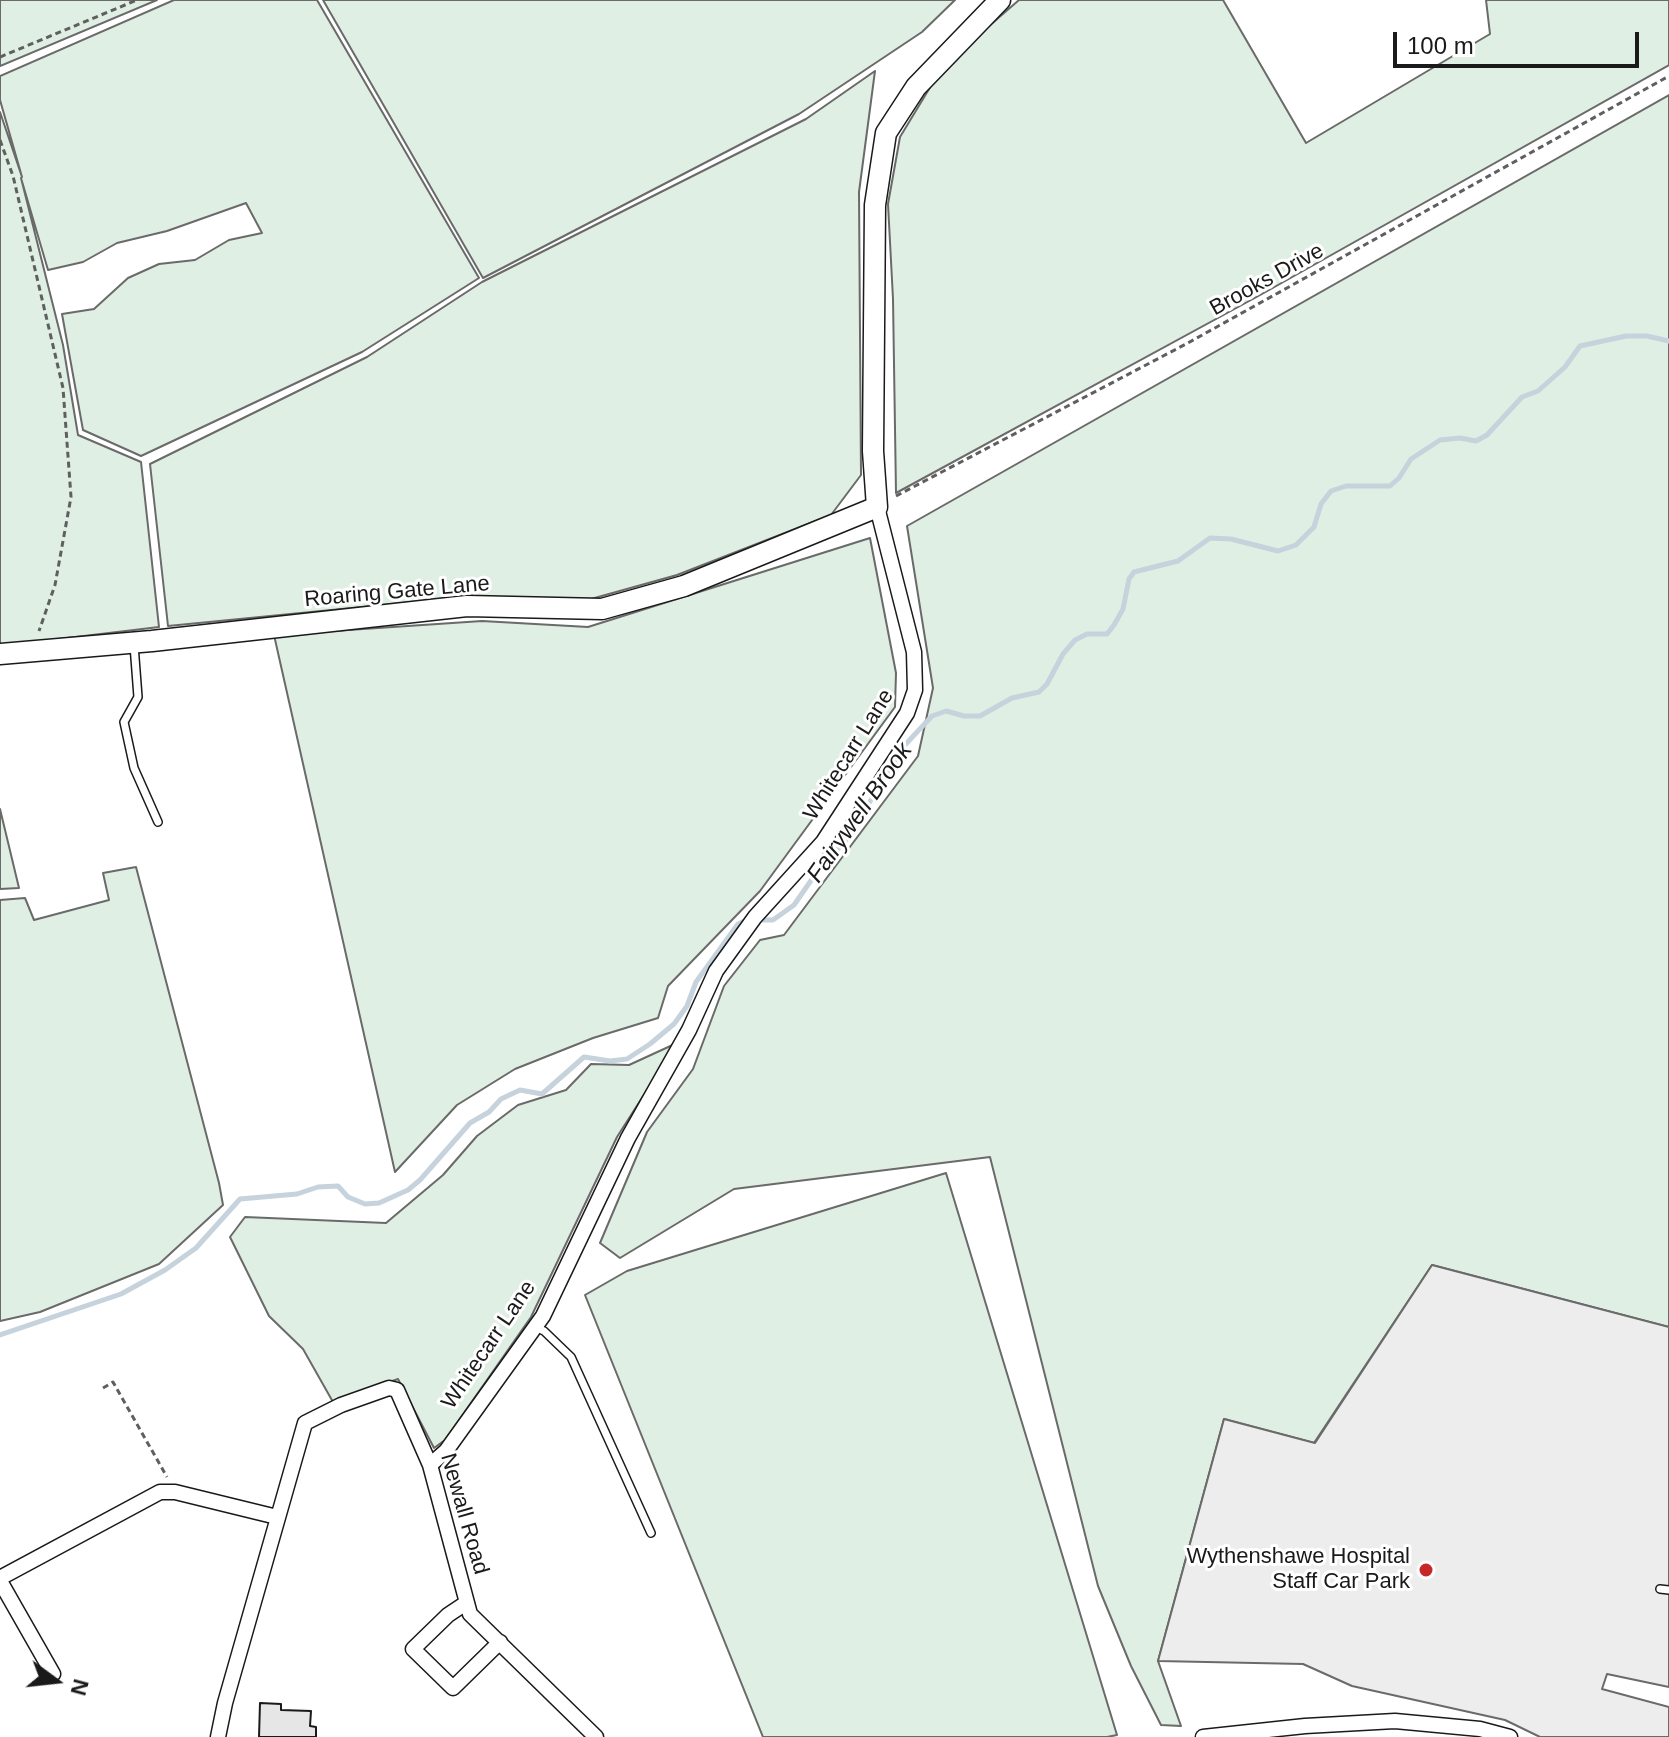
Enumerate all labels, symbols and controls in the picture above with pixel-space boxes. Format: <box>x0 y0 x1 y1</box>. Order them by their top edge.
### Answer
scale bar <box>1397 16 1643 66</box>
text: 100 m <box>1407 32 1474 59</box>
street label: Brooks Drive <box>1206 238 1328 322</box>
street label: Roaring Gate Lane <box>303 571 491 613</box>
street label: Whitecarr Lane <box>798 685 900 825</box>
water label: Fairywell Brook <box>801 738 919 888</box>
street label: Whitecarr Lane <box>436 1276 542 1414</box>
street label: Newall Road <box>434 1450 494 1578</box>
place label: Wythenshawe Hospital Staff Car Park <box>1186 1544 1410 1596</box>
marker: Wythenshawe Hospital Staff Car Park <box>1417 1561 1435 1579</box>
north arrow <box>16 1641 96 1721</box>
text: N <box>66 1676 94 1698</box>

